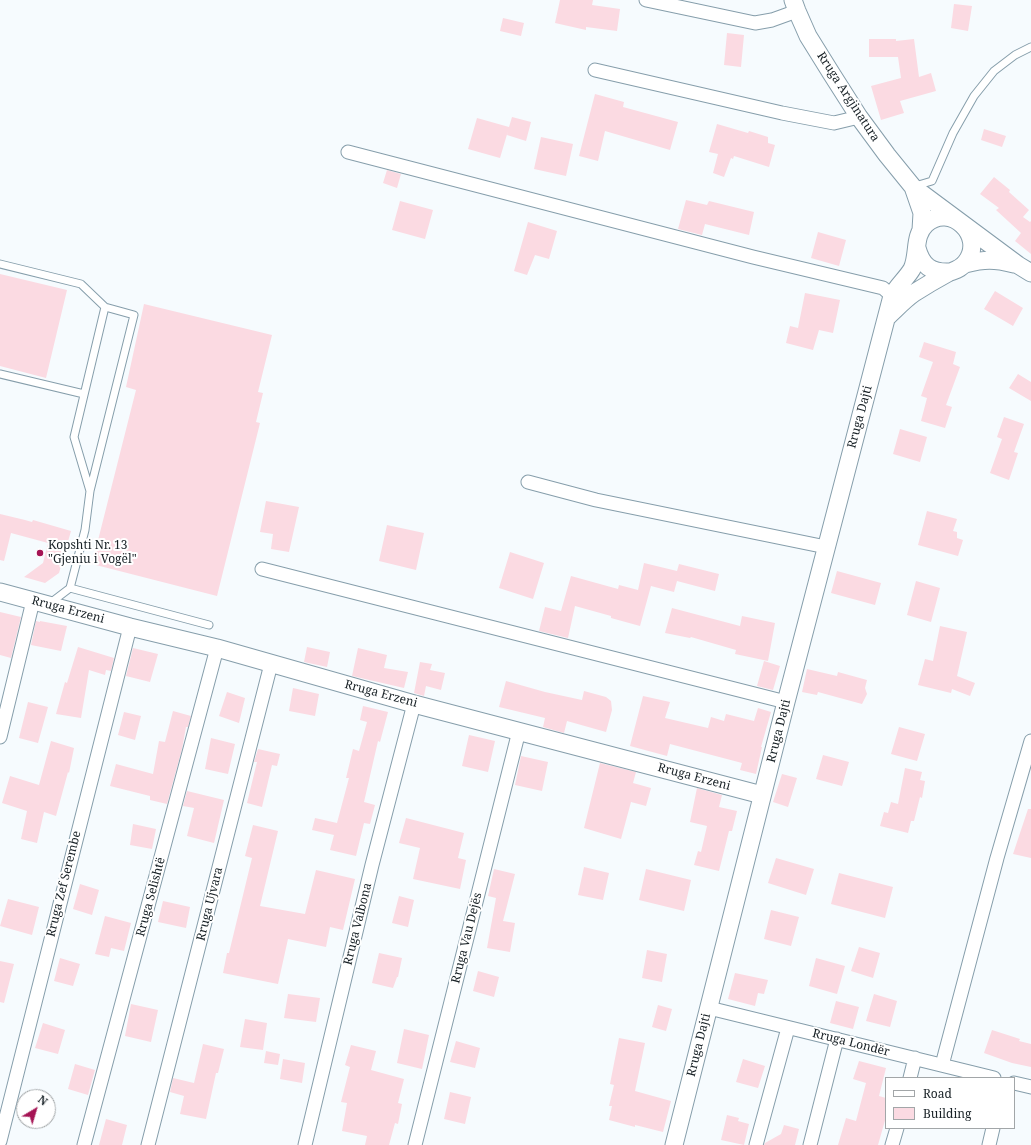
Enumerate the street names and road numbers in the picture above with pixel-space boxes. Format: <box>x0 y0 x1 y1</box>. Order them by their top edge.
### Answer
street label: Rruga Argjinatura <box>814 49 882 145</box>
street label: Rruga Dajti <box>845 384 875 450</box>
street label: Rruga Erzeni <box>30 593 106 627</box>
street label: Rruga Erzeni <box>343 677 419 711</box>
street label: Rruga Dajti <box>764 698 794 764</box>
street label: Rruga Erzeni <box>656 760 732 794</box>
street label: Rruga Zef Serembe <box>44 830 84 938</box>
street label: Rruga Selishtë <box>133 856 169 938</box>
street label: Rruga Ujvara <box>194 866 226 942</box>
street label: Rruga Valbona <box>341 881 375 967</box>
street label: Rruga Vau Dejës <box>449 891 485 985</box>
street label: Rruga Dajti <box>684 1012 714 1078</box>
street label: Rruga Londër <box>811 1026 891 1060</box>

